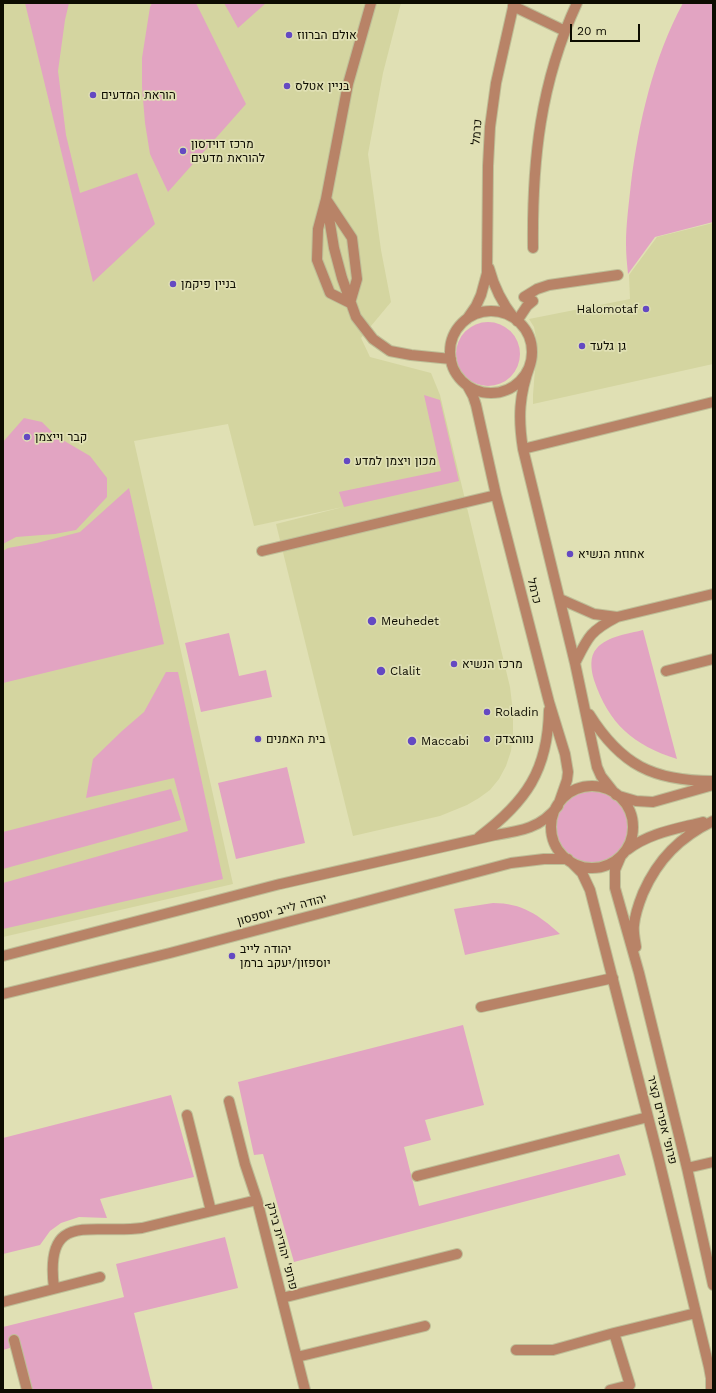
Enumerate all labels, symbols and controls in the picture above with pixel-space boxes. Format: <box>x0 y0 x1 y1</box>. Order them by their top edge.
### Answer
scale bar <box>572 16 642 42</box>
text: 20 m <box>577 24 607 38</box>
place label: אולם הברווז <box>297 28 357 42</box>
marker: אולם הברווז <box>284 30 294 40</box>
place label: בניין אטלס <box>295 79 349 93</box>
marker: בניין אטלס <box>282 81 292 91</box>
place label: הוראת המדעים <box>101 88 176 102</box>
marker: הוראת המדעים <box>88 90 98 100</box>
street label: כרמל <box>469 118 485 146</box>
place label: מרכז דוידסון להוראת מדעים <box>191 137 265 165</box>
marker: מרכז דוידסון להוראת מדעים <box>178 146 188 156</box>
place label: בניין פיקמן <box>181 277 236 291</box>
marker: בניין פיקמן <box>168 279 178 289</box>
place label: Halomotaf <box>577 302 638 316</box>
marker: Halomotaf <box>641 304 651 314</box>
place label: גן גלעד <box>590 339 626 353</box>
marker: גן גלעד <box>577 341 587 351</box>
place label: קבר וייצמן <box>35 430 87 444</box>
marker: קבר וייצמן <box>22 432 32 442</box>
place label: מכון ויצמן למדע <box>355 454 436 468</box>
marker: מכון ויצמן למדע <box>342 456 352 466</box>
place label: אחוזת הנשיא <box>578 547 645 561</box>
marker: אחוזת הנשיא <box>565 549 575 559</box>
street label: כרמל <box>524 577 544 605</box>
place label: Meuhedet <box>381 614 439 628</box>
marker: Meuhedet <box>366 615 378 627</box>
place label: מרכז הנשיא <box>462 657 523 671</box>
marker: מרכז הנשיא <box>449 659 459 669</box>
place label: Clalit <box>390 664 421 678</box>
marker: Clalit <box>375 665 387 677</box>
place label: Roladin <box>495 705 539 719</box>
marker: Roladin <box>482 707 492 717</box>
place label: בית האמנים <box>266 732 325 746</box>
place label: נווהצדק <box>495 732 534 746</box>
marker: בית האמנים <box>253 734 263 744</box>
place label: Maccabi <box>421 734 469 748</box>
marker: נווהצדק <box>482 734 492 744</box>
marker: Maccabi <box>406 735 418 747</box>
street label: יהודה לייב יוספסון <box>236 891 328 929</box>
place label: יהודה לייב יוספזון/יעקב ברמן <box>240 942 331 970</box>
marker: יהודה לייב יוספזון/יעקב ברמן <box>227 951 237 961</box>
street label: פרופ' אפרים קציר <box>644 1074 680 1166</box>
street label: פרופ' יהודית בירק <box>263 1201 301 1291</box>

